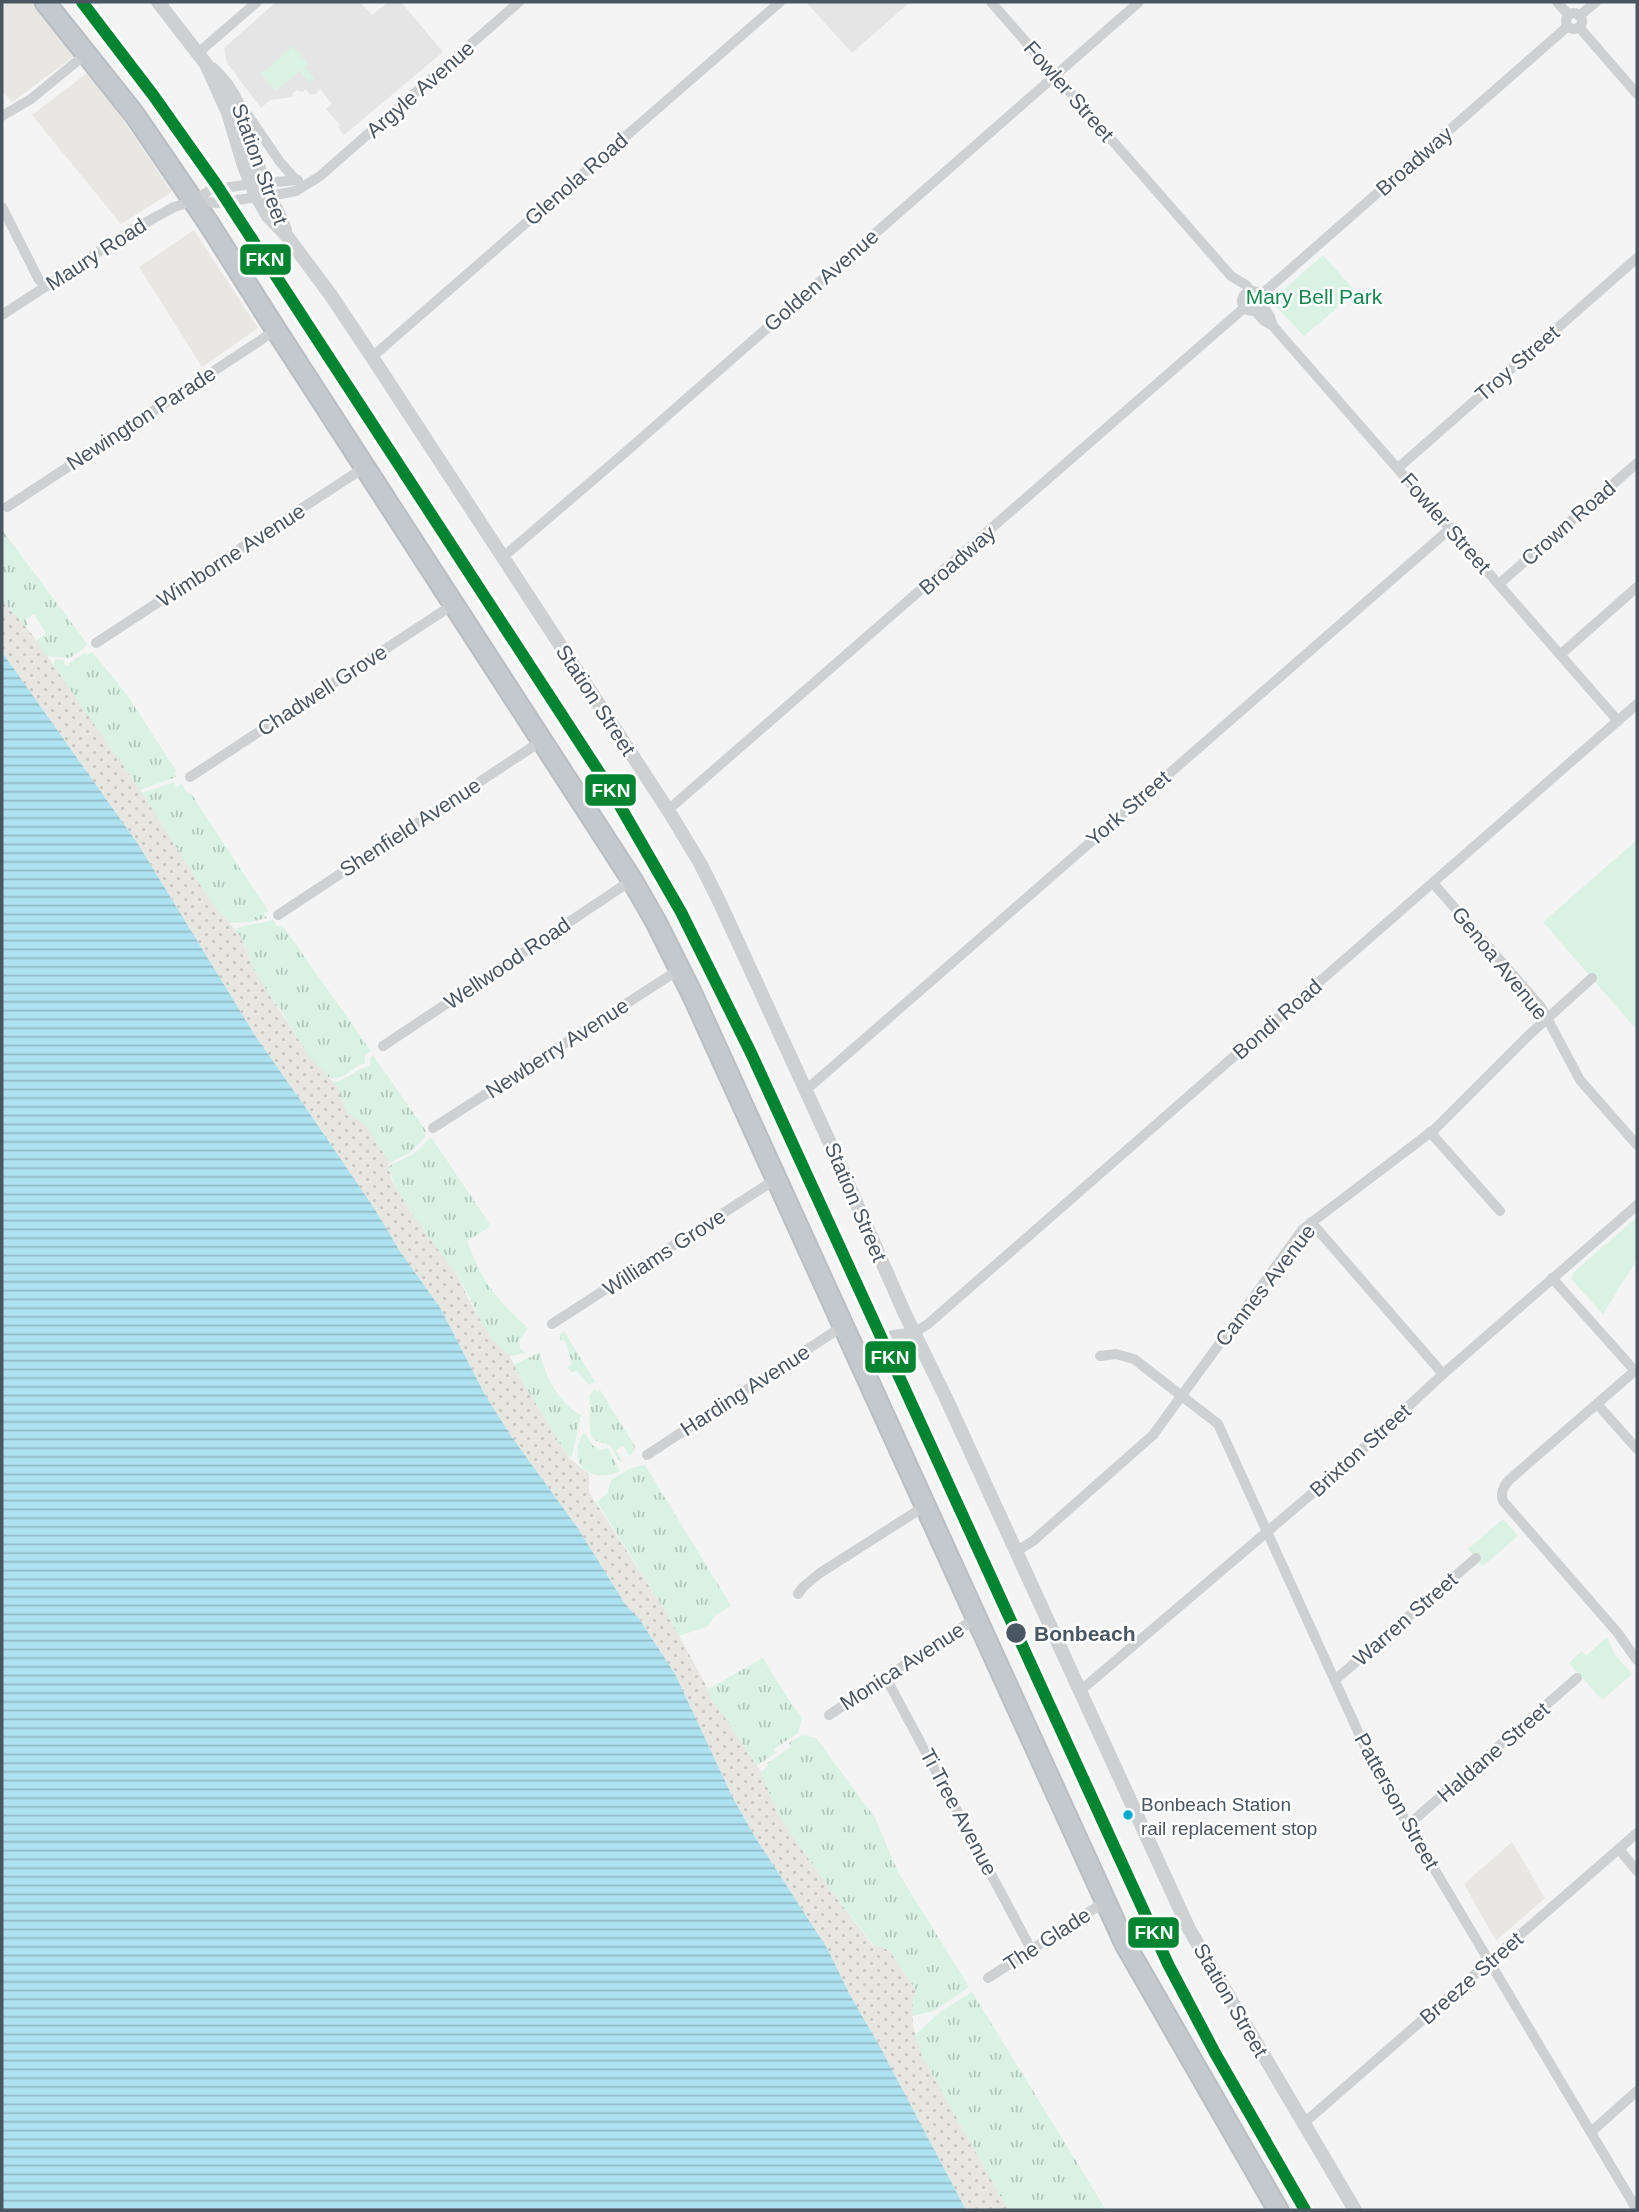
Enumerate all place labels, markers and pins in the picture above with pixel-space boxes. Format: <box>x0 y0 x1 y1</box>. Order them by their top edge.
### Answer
marker: Bonbeach <box>1004 1621 1028 1645</box>
place label: Bonbeach <box>1034 1622 1136 1645</box>
place label: Bonbeach Station rail replacement stop <box>1141 1794 1317 1839</box>
marker: Bonbeach Station rail replacement stop <box>1121 1808 1135 1822</box>

